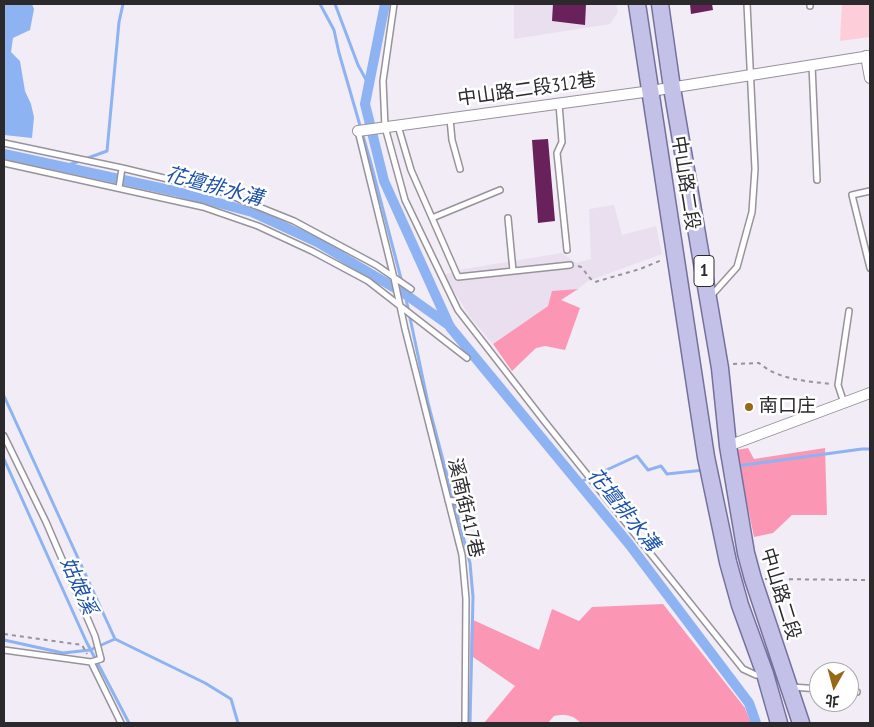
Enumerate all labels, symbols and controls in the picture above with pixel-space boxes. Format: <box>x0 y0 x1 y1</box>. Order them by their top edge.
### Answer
street label: 中山路二段312巷 <box>456 69 598 111</box>
street label: 中山路二段 <box>666 134 704 232</box>
water label: 花壇排水溝 <box>163 162 265 212</box>
road number: 1 <box>694 256 714 286</box>
place label: 南口庄 <box>759 396 816 418</box>
marker: 南口庄 <box>743 401 755 413</box>
street label: 溪南街417巷 <box>442 456 488 560</box>
water label: 花壇排水溝 <box>582 464 664 556</box>
street label: 中山路二段 <box>755 545 805 643</box>
water label: 姑娘溪 <box>55 554 101 618</box>
north arrow <box>809 662 859 712</box>
text: 北 <box>824 691 840 711</box>

